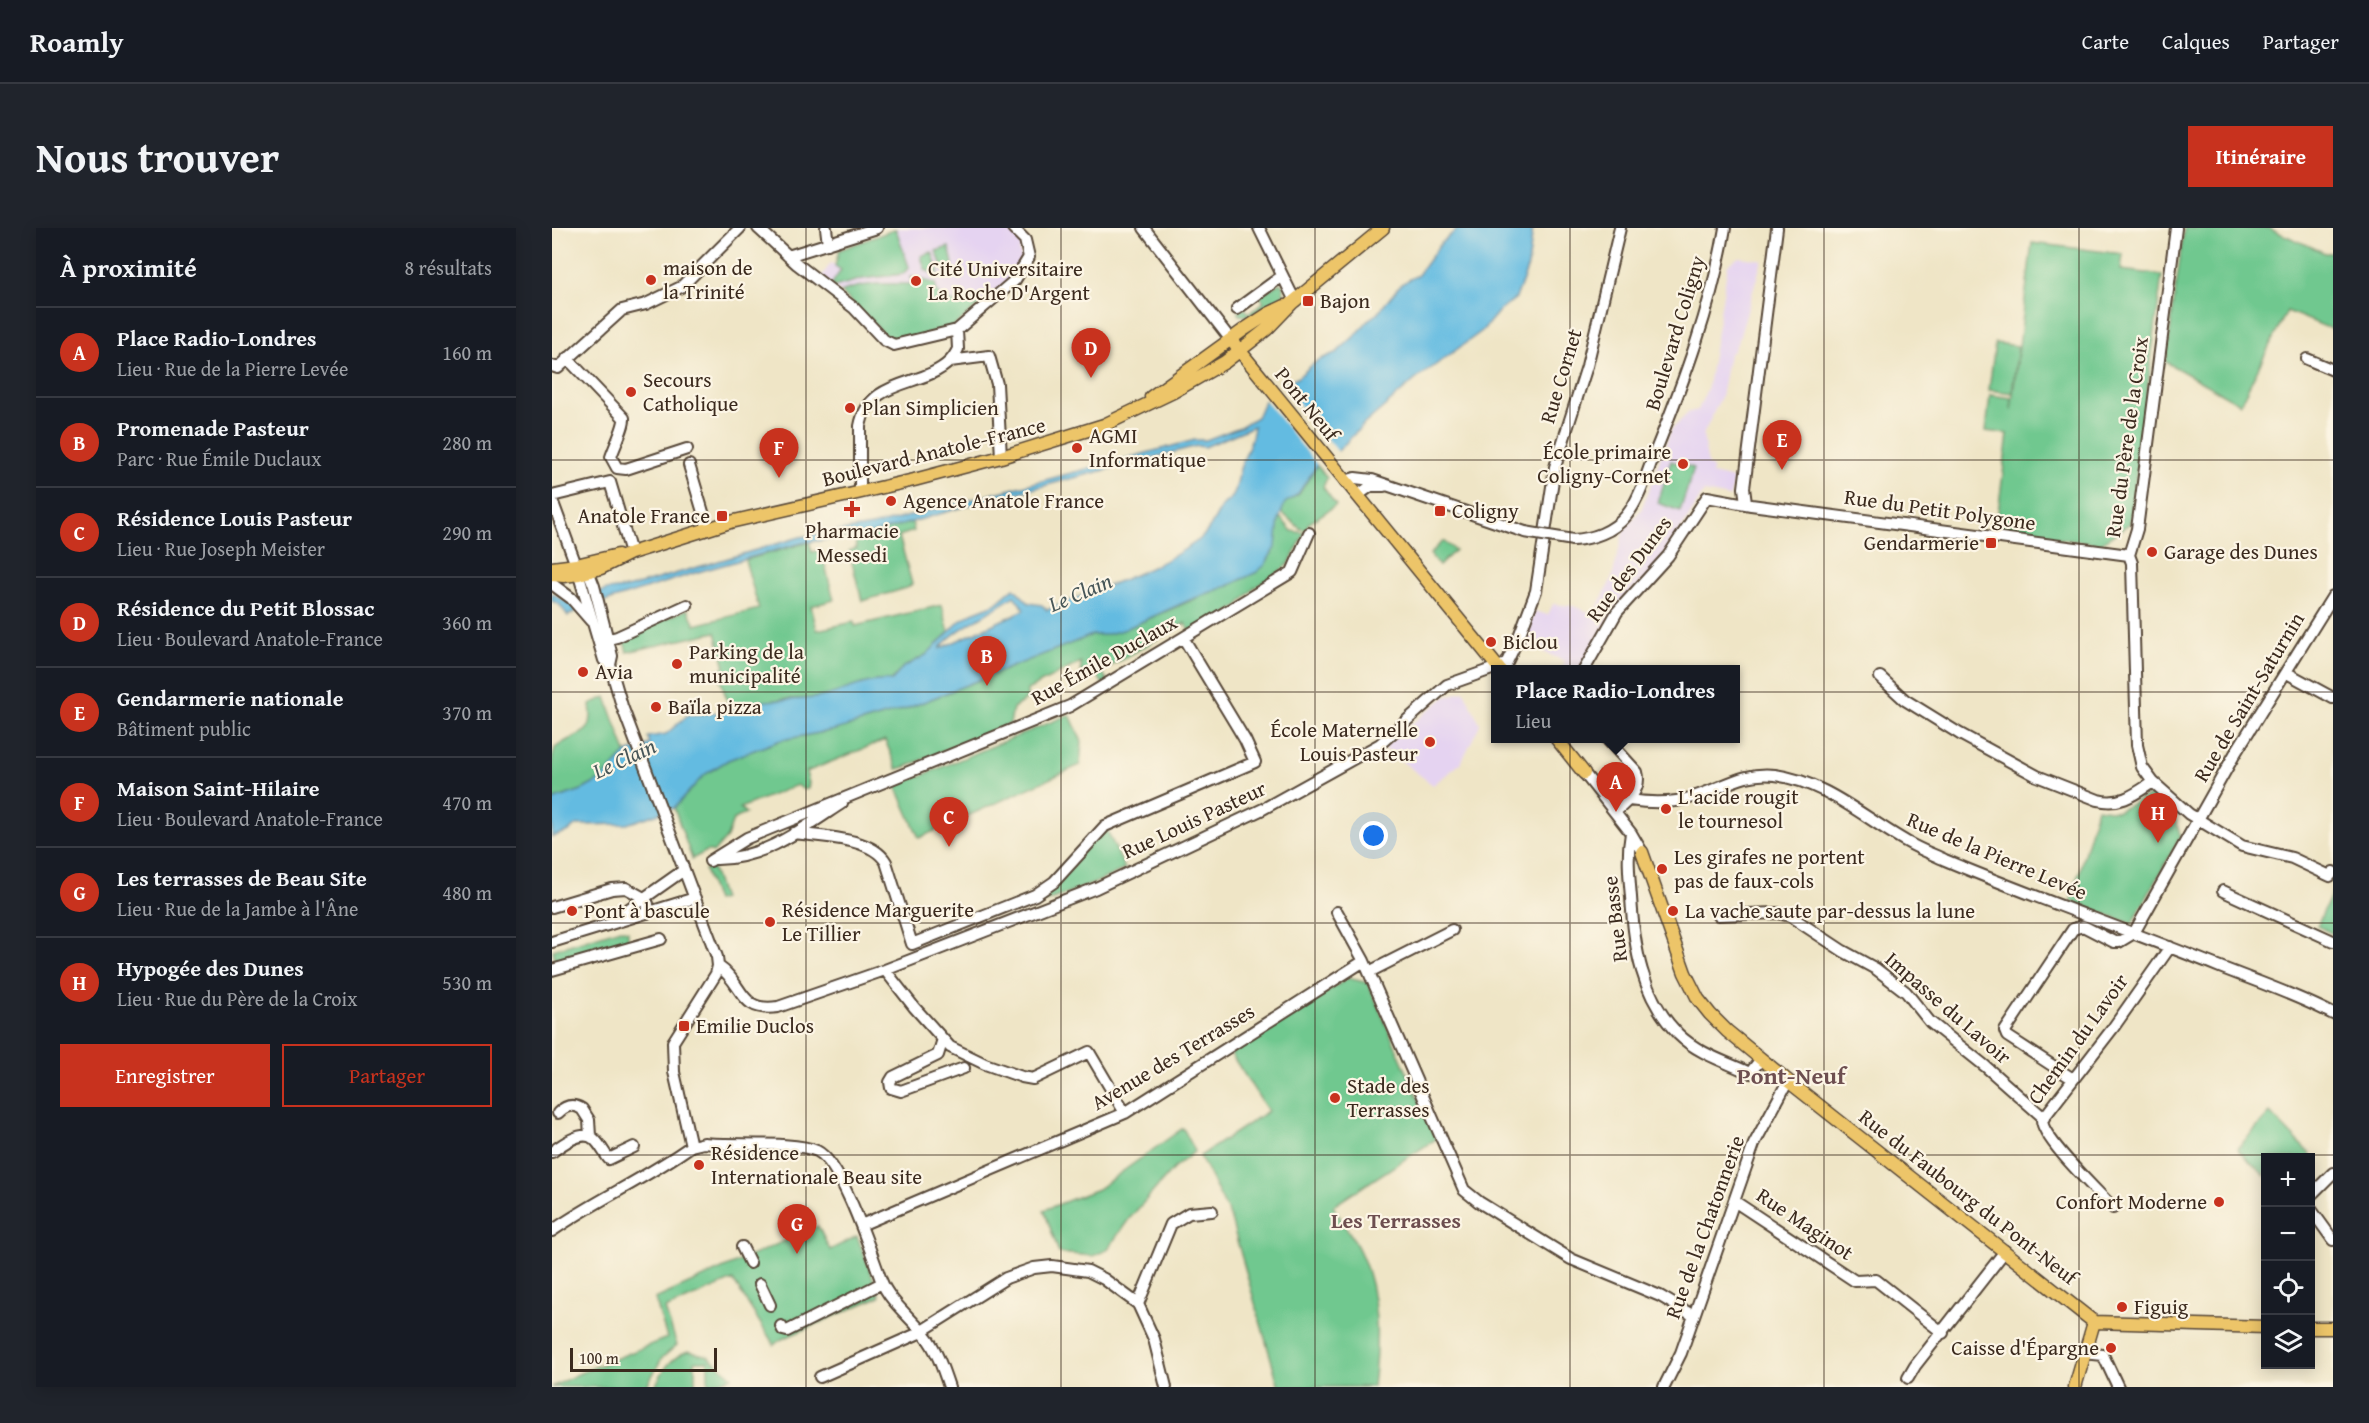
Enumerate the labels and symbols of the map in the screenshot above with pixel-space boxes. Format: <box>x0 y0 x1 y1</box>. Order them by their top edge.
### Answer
street label: Boulevard Coligny <box>1636 251 1713 414</box>
place label: maison de la Trinité <box>663 252 753 307</box>
place label: Cité Universitaire La Roche D'Argent <box>928 253 1090 308</box>
marker: maison de la Trinité <box>644 273 658 287</box>
marker: Cité Universitaire La Roche D'Argent <box>909 274 923 288</box>
place label: Bajon <box>1320 285 1370 316</box>
marker: Bajon <box>1301 294 1315 308</box>
street label: Rue Cornet <box>1531 324 1590 427</box>
pin: D <box>1072 328 1110 378</box>
street label: Rue du Père de la Croix <box>2097 334 2156 539</box>
street label: Pont Neuf <box>1268 360 1348 449</box>
place label: Secours Catholique <box>643 364 738 419</box>
marker: Secours Catholique <box>624 385 638 399</box>
place label: Plan Simplicien <box>862 392 999 423</box>
marker: Plan Simplicien <box>843 401 857 415</box>
street label: Boulevard Anatole-France <box>819 409 1049 494</box>
place label: AGMI Informatique <box>1089 420 1206 475</box>
pin: E <box>1762 420 1802 470</box>
pin: F <box>760 428 798 478</box>
place label: École primaire Coligny-Cornet <box>1537 436 1672 491</box>
marker: AGMI Informatique <box>1070 441 1084 455</box>
marker: École primaire Coligny-Cornet <box>1676 457 1690 471</box>
street label: Rue du Petit Polygone <box>1842 481 2038 538</box>
place label: Agence Anatole France <box>903 485 1104 516</box>
marker: Agence Anatole France <box>884 494 898 508</box>
place label: Coligny <box>1452 495 1519 526</box>
place label: Anatole France <box>577 500 710 531</box>
marker: Pharmacie Messedi <box>845 502 859 516</box>
marker: Coligny <box>1433 504 1447 518</box>
marker: Anatole France <box>715 509 729 523</box>
street label: Rue des Dunes <box>1578 509 1679 628</box>
place label: Pharmacie Messedi <box>805 515 899 570</box>
place label: Gendarmerie <box>1864 527 1979 558</box>
marker: Gendarmerie <box>1984 536 1998 550</box>
place label: Garage des Dunes <box>2164 536 2318 567</box>
marker: Garage des Dunes <box>2145 545 2159 559</box>
water label: Le Clain <box>1042 564 1117 620</box>
street label: Rue Émile Duclaux <box>1025 606 1183 713</box>
street label: Rue de Saint-Saturnin <box>2186 606 2312 788</box>
place label: Biclou <box>1503 626 1558 657</box>
marker: Biclou <box>1484 635 1498 649</box>
place label: Parking de la municipalité <box>689 636 804 691</box>
pin: B <box>968 636 1006 686</box>
place label: Avia <box>595 656 633 687</box>
marker: Parking de la municipalité <box>670 657 684 671</box>
marker: Avia <box>576 665 590 679</box>
place label: Baïla pizza <box>668 691 762 722</box>
marker: Baïla pizza <box>649 700 663 714</box>
place label: École Maternelle Louis Pasteur <box>1271 714 1418 769</box>
water label: Le Clain <box>586 729 661 787</box>
marker: École Maternelle Louis Pasteur <box>1423 735 1437 749</box>
pin: A <box>1596 762 1636 812</box>
street label: Rue Louis Pasteur <box>1117 772 1271 867</box>
place label: L'acide rougit le tournesol <box>1678 781 1799 836</box>
pin: H <box>2138 794 2178 843</box>
pin: C <box>930 798 968 847</box>
marker: L'acide rougit le tournesol <box>1659 802 1673 816</box>
street label: Rue de la Pierre Levée <box>1902 804 2092 908</box>
your location <box>1359 821 1388 850</box>
place label: Les girafes ne portent pas de faux-cols <box>1674 841 1865 896</box>
marker: Les girafes ne portent pas de faux-cols <box>1655 862 1669 876</box>
street label: Rue Basse <box>1594 874 1635 964</box>
place label: Résidence Marguerite Le Tillier <box>782 894 974 949</box>
place label: Pont à bascule <box>584 895 710 926</box>
place label: La vache saute par-dessus la lune <box>1685 895 1975 926</box>
marker: Pont à bascule <box>565 904 579 918</box>
marker: La vache saute par-dessus la lune <box>1666 904 1680 918</box>
marker: Résidence Marguerite Le Tillier <box>763 915 777 929</box>
street label: Impasse du Lavoir <box>1878 944 2019 1071</box>
street label: Chemin du Lavoir <box>2020 967 2136 1110</box>
street label: Avenue des Terrasses <box>1085 995 1260 1118</box>
place label: Emilie Duclos <box>696 1010 814 1041</box>
marker: Emilie Duclos <box>677 1019 691 1033</box>
district label: Pont-Neuf <box>1737 1058 1848 1093</box>
place label: Stade des Terrasses <box>1347 1070 1430 1125</box>
marker: Stade des Terrasses <box>1328 1091 1342 1105</box>
street label: Rue du Faubourg du Pont-Neuf <box>1852 1101 2086 1293</box>
street label: Rue de la Chatonnerie <box>1657 1131 1752 1323</box>
place label: Résidence Internationale Beau site <box>711 1137 922 1192</box>
marker: Résidence Internationale Beau site <box>692 1158 706 1172</box>
street label: Rue Maginot <box>1750 1180 1861 1268</box>
place label: Confort Moderne <box>2056 1186 2207 1217</box>
marker: Confort Moderne <box>2212 1195 2226 1209</box>
pin: G <box>778 1204 816 1254</box>
district label: Les Terrasses <box>1331 1204 1461 1236</box>
place label: Figuig <box>2134 1291 2189 1322</box>
marker: Figuig <box>2115 1300 2129 1314</box>
place label: Caisse d'Épargne <box>1951 1332 2099 1363</box>
marker: Caisse d'Épargne <box>2104 1341 2118 1355</box>
scale bar <box>570 1345 717 1372</box>

